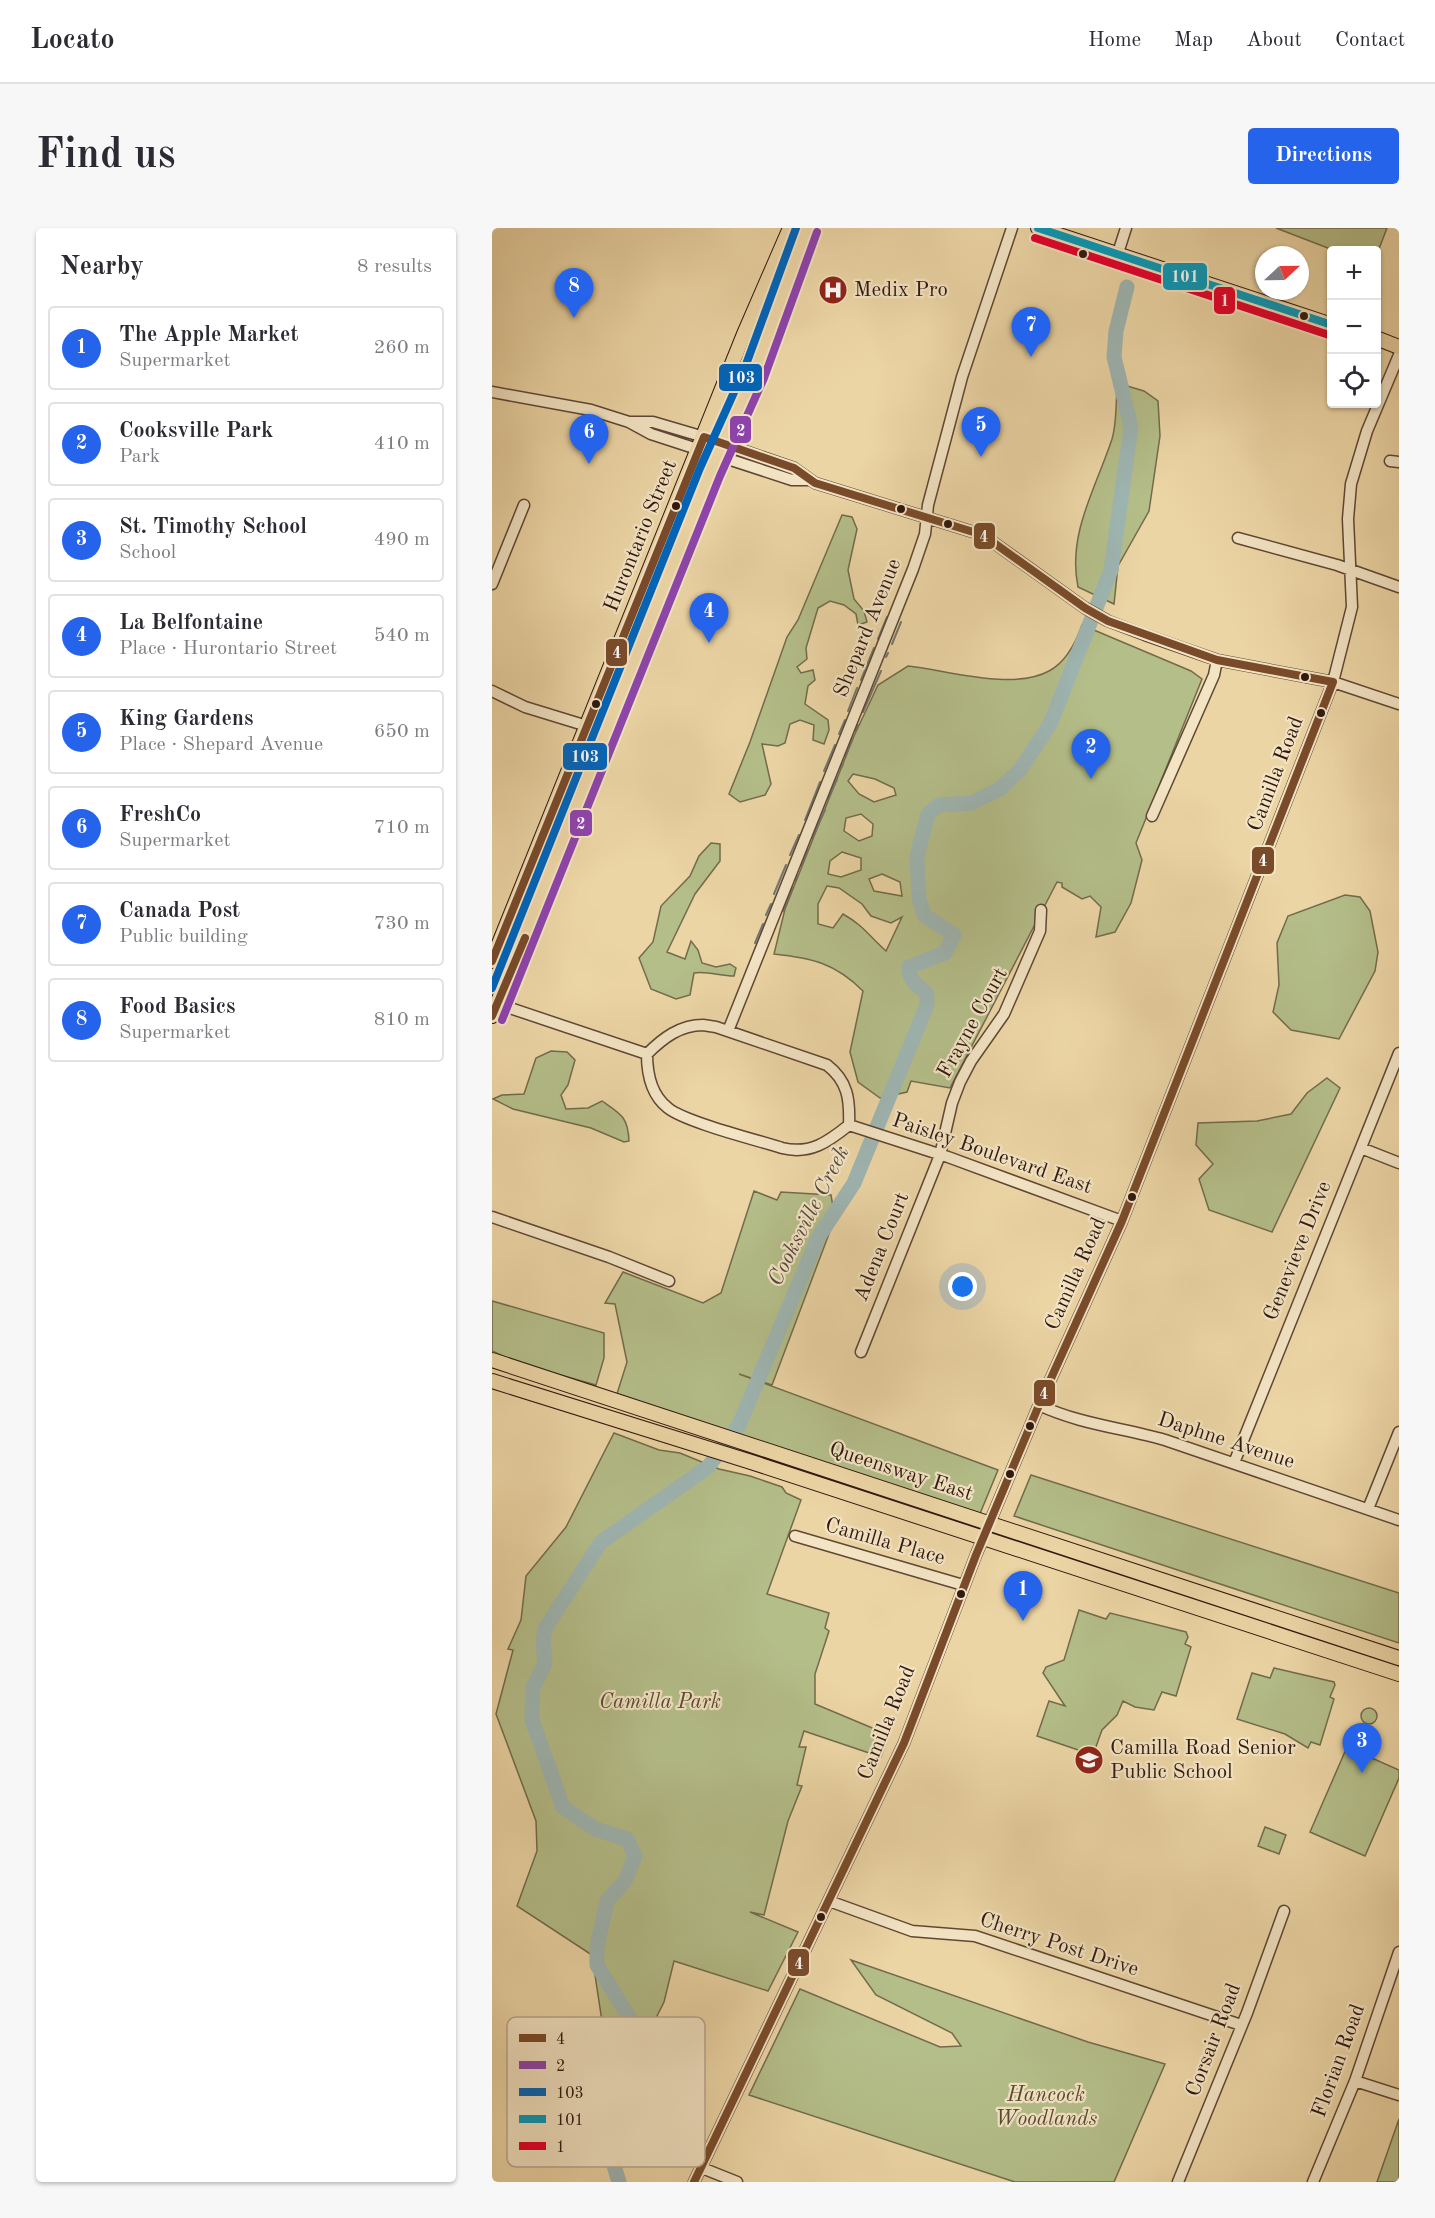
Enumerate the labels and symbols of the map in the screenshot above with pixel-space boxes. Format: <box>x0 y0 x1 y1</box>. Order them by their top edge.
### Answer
north arrow <box>1255 246 1309 300</box>
unlabelled marker <box>1077 248 1089 260</box>
line badge: 101 <box>1162 262 1208 291</box>
pin: 8 <box>554 268 593 318</box>
text: 101 <box>1171 270 1199 286</box>
hospital icon: Medix Pro <box>817 274 849 306</box>
place label: Medix Pro <box>854 280 948 301</box>
line badge: 1 <box>1213 286 1236 315</box>
text: 1 <box>1220 294 1230 310</box>
pin: 7 <box>1012 308 1050 357</box>
unlabelled marker <box>1298 310 1310 322</box>
line badge: 103 <box>718 363 763 392</box>
text: 103 <box>727 371 755 387</box>
pin: 5 <box>962 408 1000 457</box>
pin: 6 <box>570 414 608 464</box>
line badge: 2 <box>729 415 752 444</box>
text: 2 <box>736 424 746 440</box>
street label: Hurontario Street <box>601 457 681 615</box>
unlabelled marker <box>670 500 682 512</box>
unlabelled marker <box>895 503 907 515</box>
unlabelled marker <box>942 518 954 530</box>
line badge: 4 <box>973 522 996 550</box>
text: 4 <box>979 530 989 546</box>
street label: Shepard Avenue <box>831 556 905 700</box>
pin: 4 <box>690 594 728 643</box>
line badge: 4 <box>605 638 628 667</box>
text: 4 <box>612 646 622 662</box>
unlabelled marker <box>1299 671 1311 683</box>
unlabelled marker <box>590 698 602 710</box>
unlabelled marker <box>1315 707 1327 719</box>
street label: Camilla Road <box>1244 714 1308 834</box>
pin: 2 <box>1072 730 1110 779</box>
line badge: 103 <box>562 742 608 771</box>
text: 103 <box>571 750 599 766</box>
line badge: 2 <box>569 809 593 837</box>
text: 2 <box>576 817 586 833</box>
line badge: 4 <box>1251 846 1275 875</box>
text: 4 <box>1258 854 1268 870</box>
street label: Frayne Court <box>934 964 1012 1082</box>
street label: Paisley Boulevard East <box>889 1110 1095 1198</box>
water label: Cooksville Creek <box>764 1142 854 1290</box>
street label: Genevieve Drive <box>1260 1178 1336 1324</box>
street label: Adena Court <box>851 1189 913 1305</box>
unlabelled marker <box>1126 1191 1138 1203</box>
street label: Camilla Road <box>1042 1214 1110 1334</box>
your location <box>948 1272 977 1301</box>
line badge: 4 <box>1033 1379 1056 1407</box>
text: 4 <box>1039 1387 1049 1403</box>
street label: Daphne Avenue <box>1155 1409 1297 1473</box>
unlabelled marker <box>1024 1420 1036 1432</box>
street label: Queensway East <box>827 1439 975 1505</box>
unlabelled marker <box>1004 1468 1016 1480</box>
street label: Camilla Place <box>823 1515 947 1569</box>
pin: 1 <box>1004 1572 1042 1621</box>
unlabelled marker <box>955 1588 967 1600</box>
street label: Camilla Road <box>855 1663 919 1783</box>
park label: Camilla Park <box>599 1692 721 1713</box>
pin: 3 <box>1342 1724 1382 1773</box>
place label: Camilla Road Senior Public School <box>1110 1738 1296 1783</box>
school or university icon: Camilla Road Senior Public School <box>1073 1744 1105 1776</box>
street label: Cherry Post Drive <box>977 1909 1141 1981</box>
unlabelled marker <box>815 1911 827 1923</box>
line badge: 4 <box>787 1948 810 1977</box>
text: 4 <box>794 1957 804 1973</box>
street label: Corsair Road <box>1183 1980 1245 2100</box>
street label: Florian Road <box>1309 2001 1369 2120</box>
legend <box>507 2017 705 2167</box>
text: 4 <box>556 2032 565 2048</box>
text: 2 <box>556 2059 565 2075</box>
park label: Hancock Woodlands <box>995 2085 1097 2130</box>
text: 103 <box>556 2086 584 2102</box>
text: 101 <box>556 2113 584 2129</box>
text: 1 <box>556 2140 565 2156</box>

